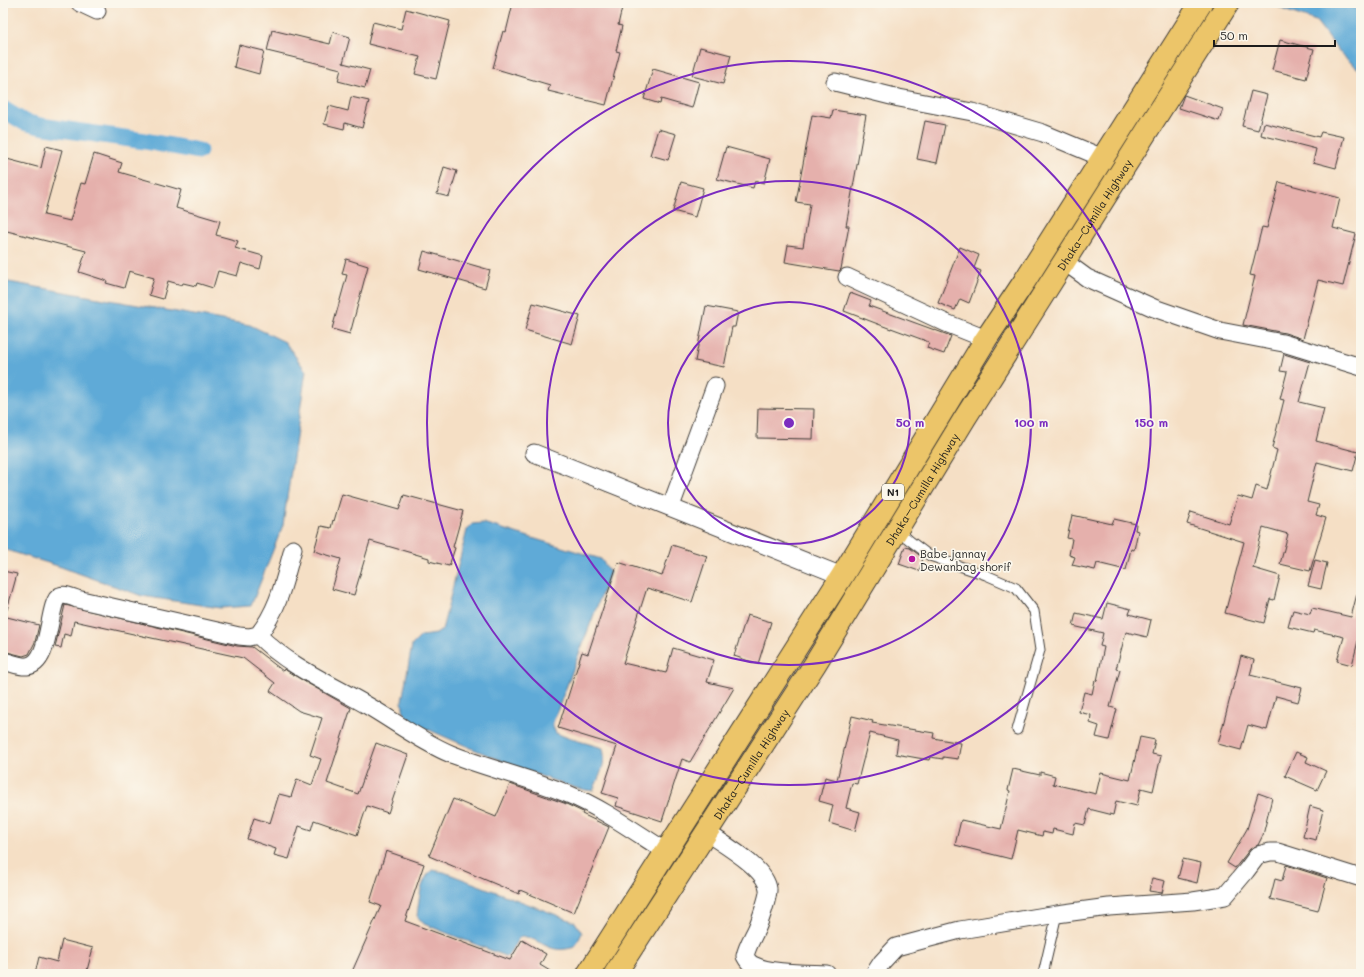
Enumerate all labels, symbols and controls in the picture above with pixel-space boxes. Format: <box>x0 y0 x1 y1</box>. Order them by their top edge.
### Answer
scale bar <box>1214 22 1335 48</box>
text: 50 m <box>1220 27 1248 43</box>
street label: Dhaka–Cumilla Highway <box>1053 156 1135 273</box>
text: 50 m <box>896 414 924 430</box>
text: 100 m <box>1014 414 1048 430</box>
text: 150 m <box>1134 414 1168 430</box>
centre of rings <box>782 416 796 430</box>
street label: Dhaka–Cumilla Highway <box>882 430 962 548</box>
road number: N1 <box>882 484 904 500</box>
place label: Babe jannay Dewanbag shorif <box>920 546 1012 574</box>
marker: Babe jannay Dewanbag shorif <box>907 554 917 564</box>
street label: Dhaka–Cumilla Highway <box>709 705 792 822</box>

